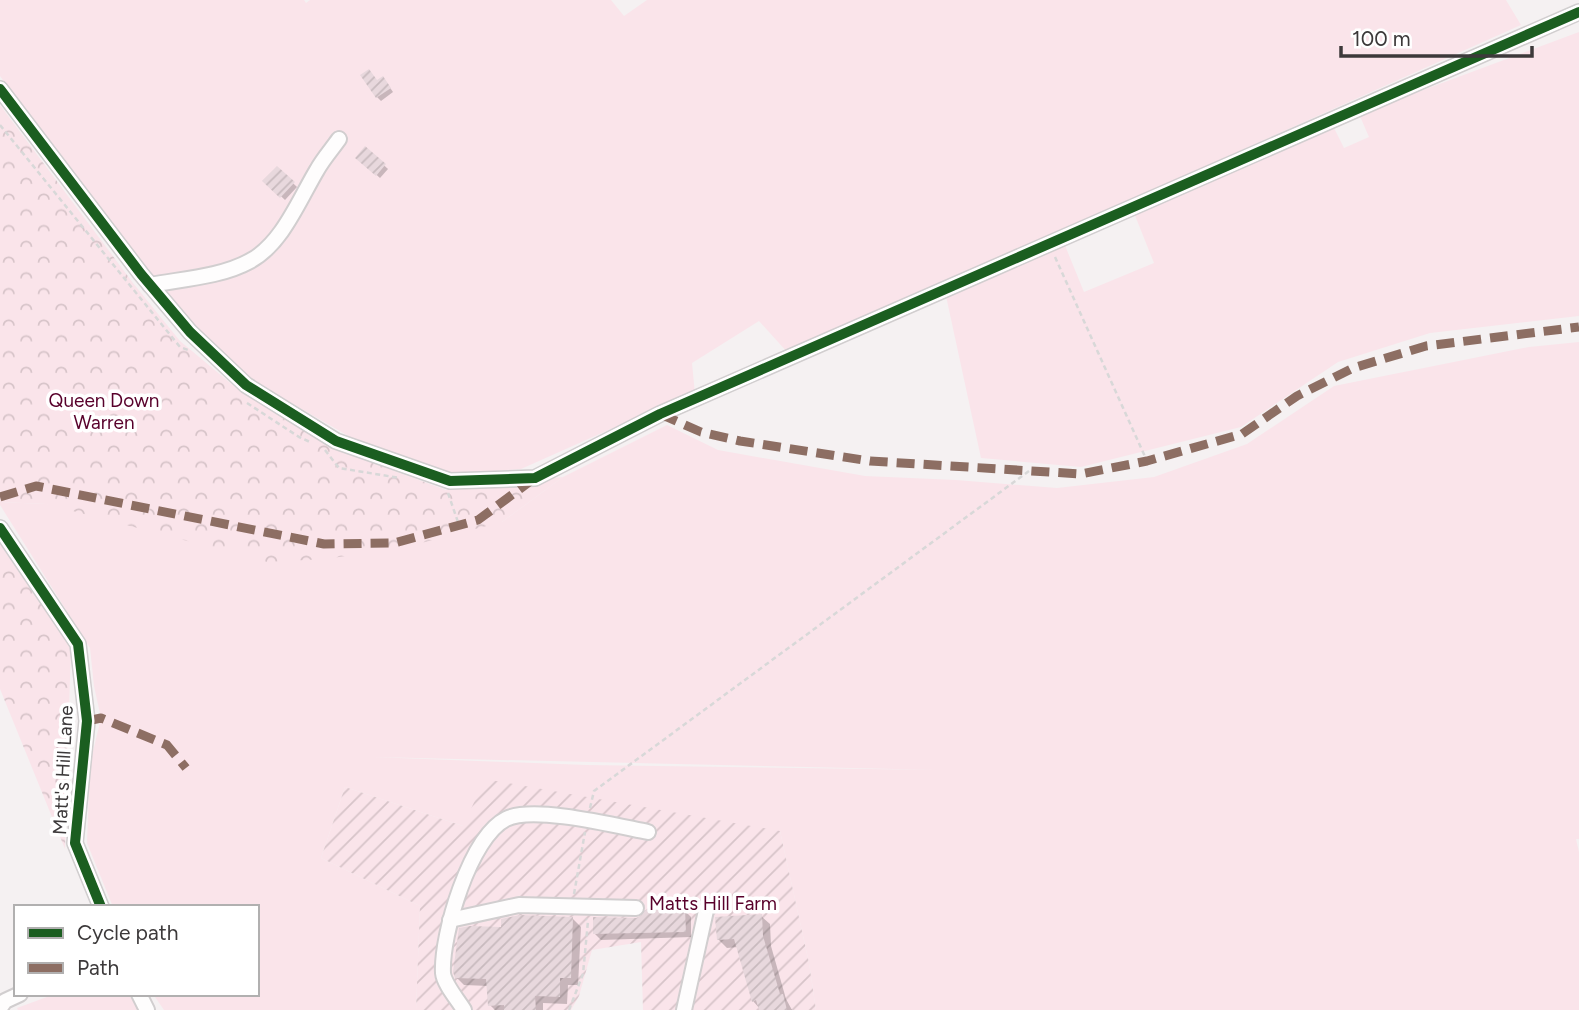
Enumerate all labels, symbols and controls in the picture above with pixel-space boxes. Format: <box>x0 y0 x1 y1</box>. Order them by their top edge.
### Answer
scale bar <box>1341 14 1532 58</box>
text: 100 m <box>1352 26 1411 51</box>
park label: Queen Down Warren <box>49 389 159 434</box>
street label: Matt's Hill Lane <box>48 705 78 835</box>
park label: Matts Hill Farm <box>649 892 777 915</box>
legend <box>14 905 259 996</box>
text: Cycle path <box>77 920 178 945</box>
text: Path <box>77 955 119 980</box>

